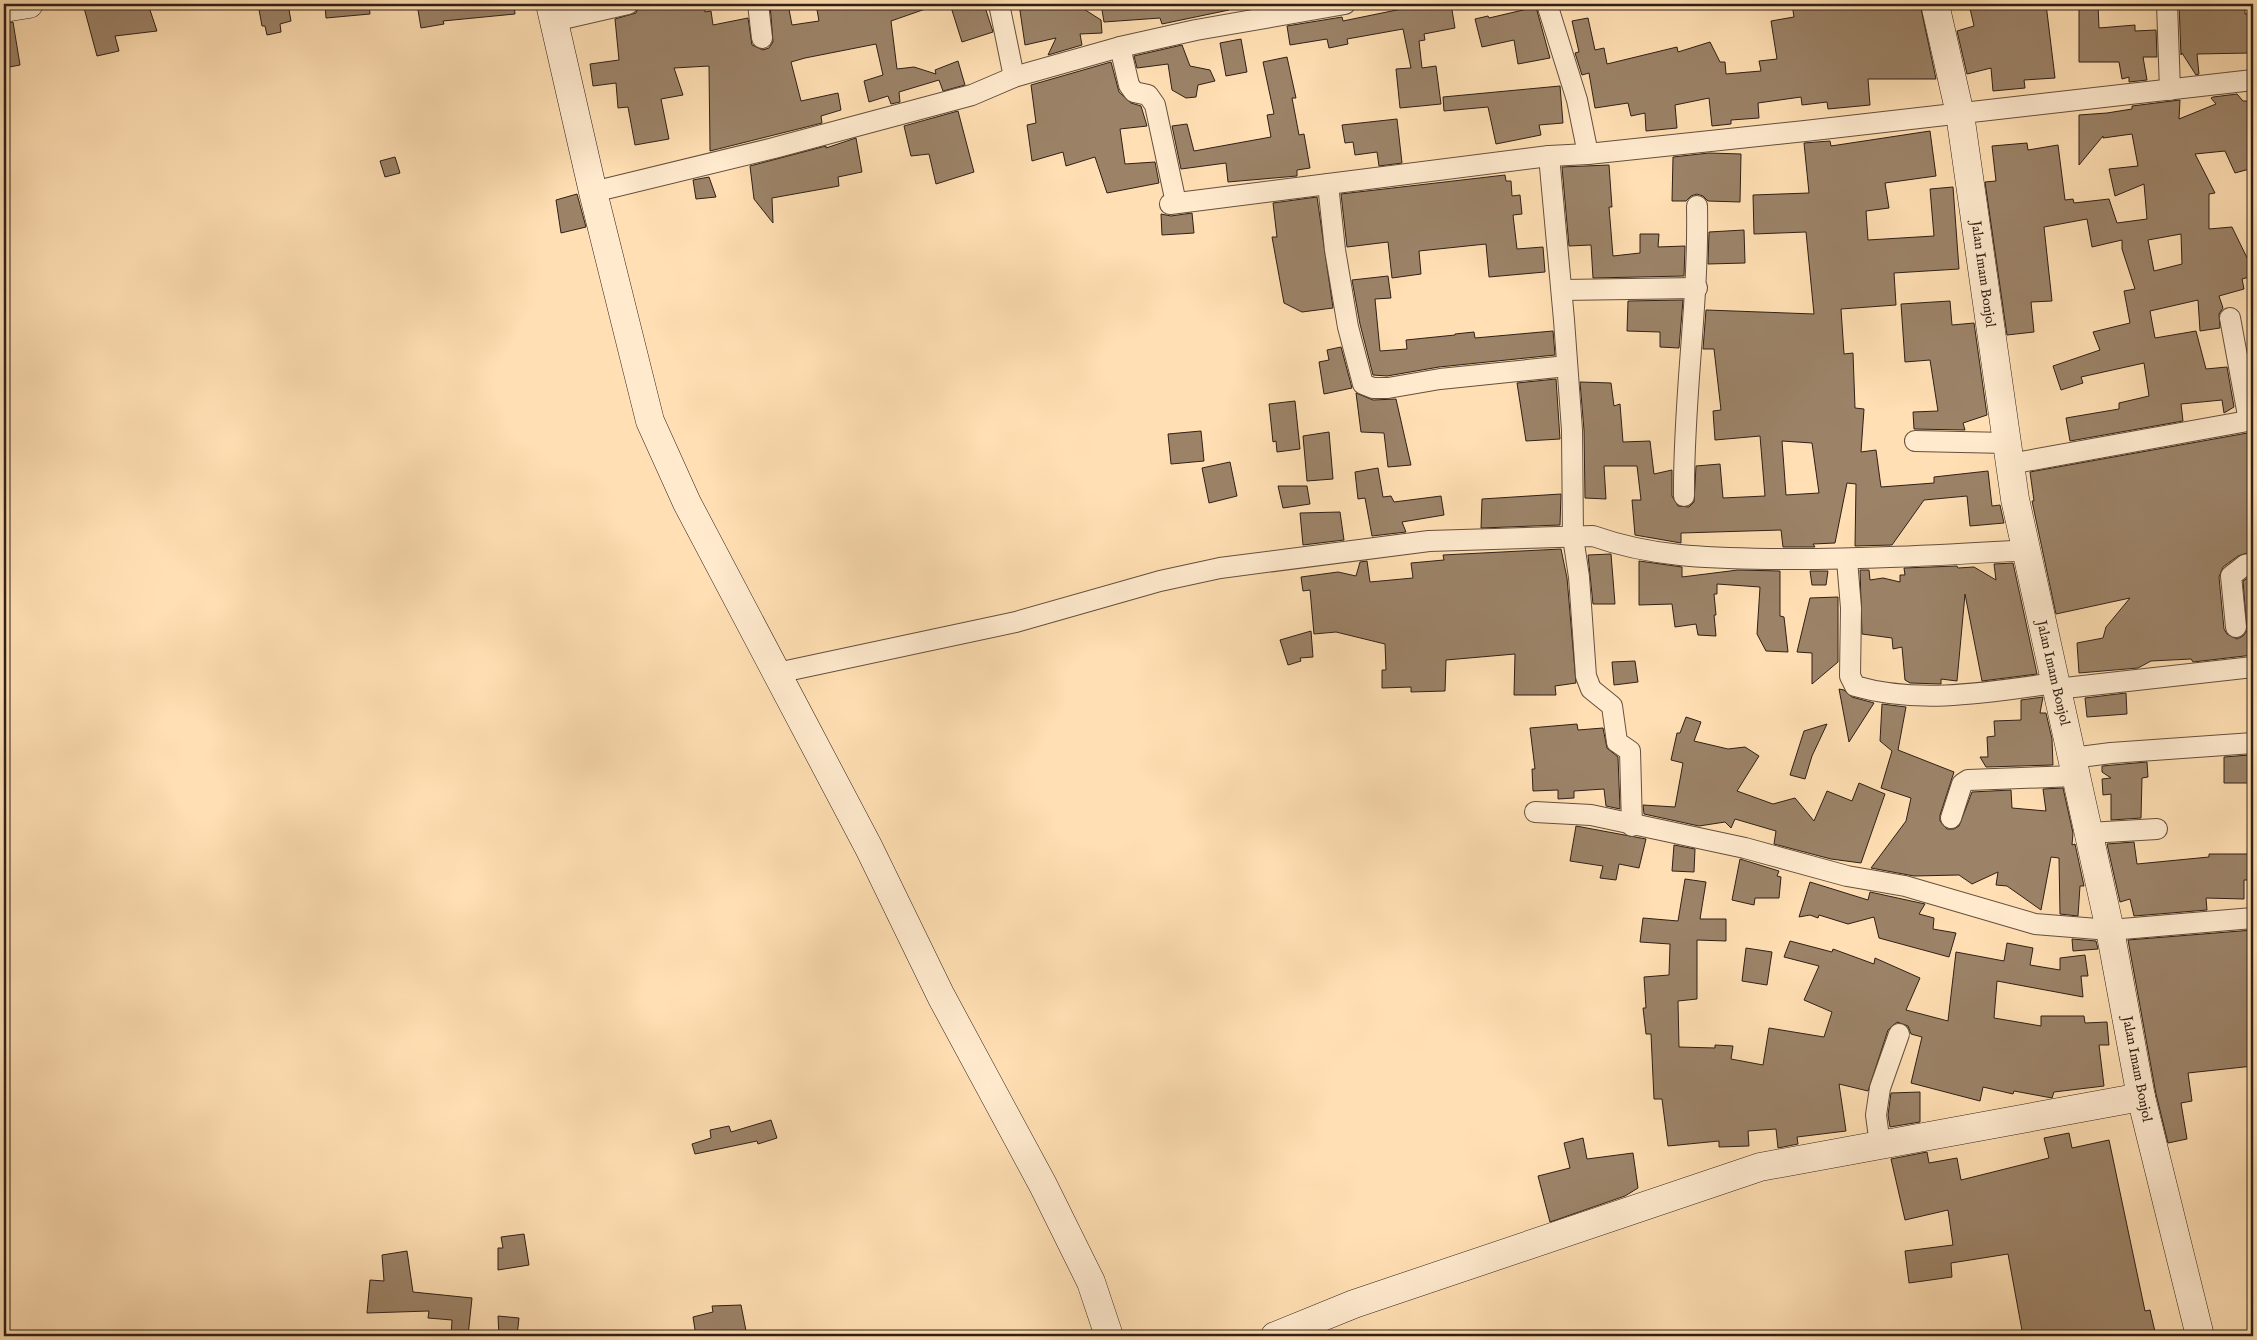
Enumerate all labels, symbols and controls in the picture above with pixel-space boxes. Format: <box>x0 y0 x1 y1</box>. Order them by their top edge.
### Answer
street label: Jalan Imam Bonjol <box>1966 218 1999 329</box>
street label: Jalan Imam Bonjol <box>2032 617 2074 727</box>
street label: Jalan Imam Bonjol <box>2118 1013 2156 1124</box>

